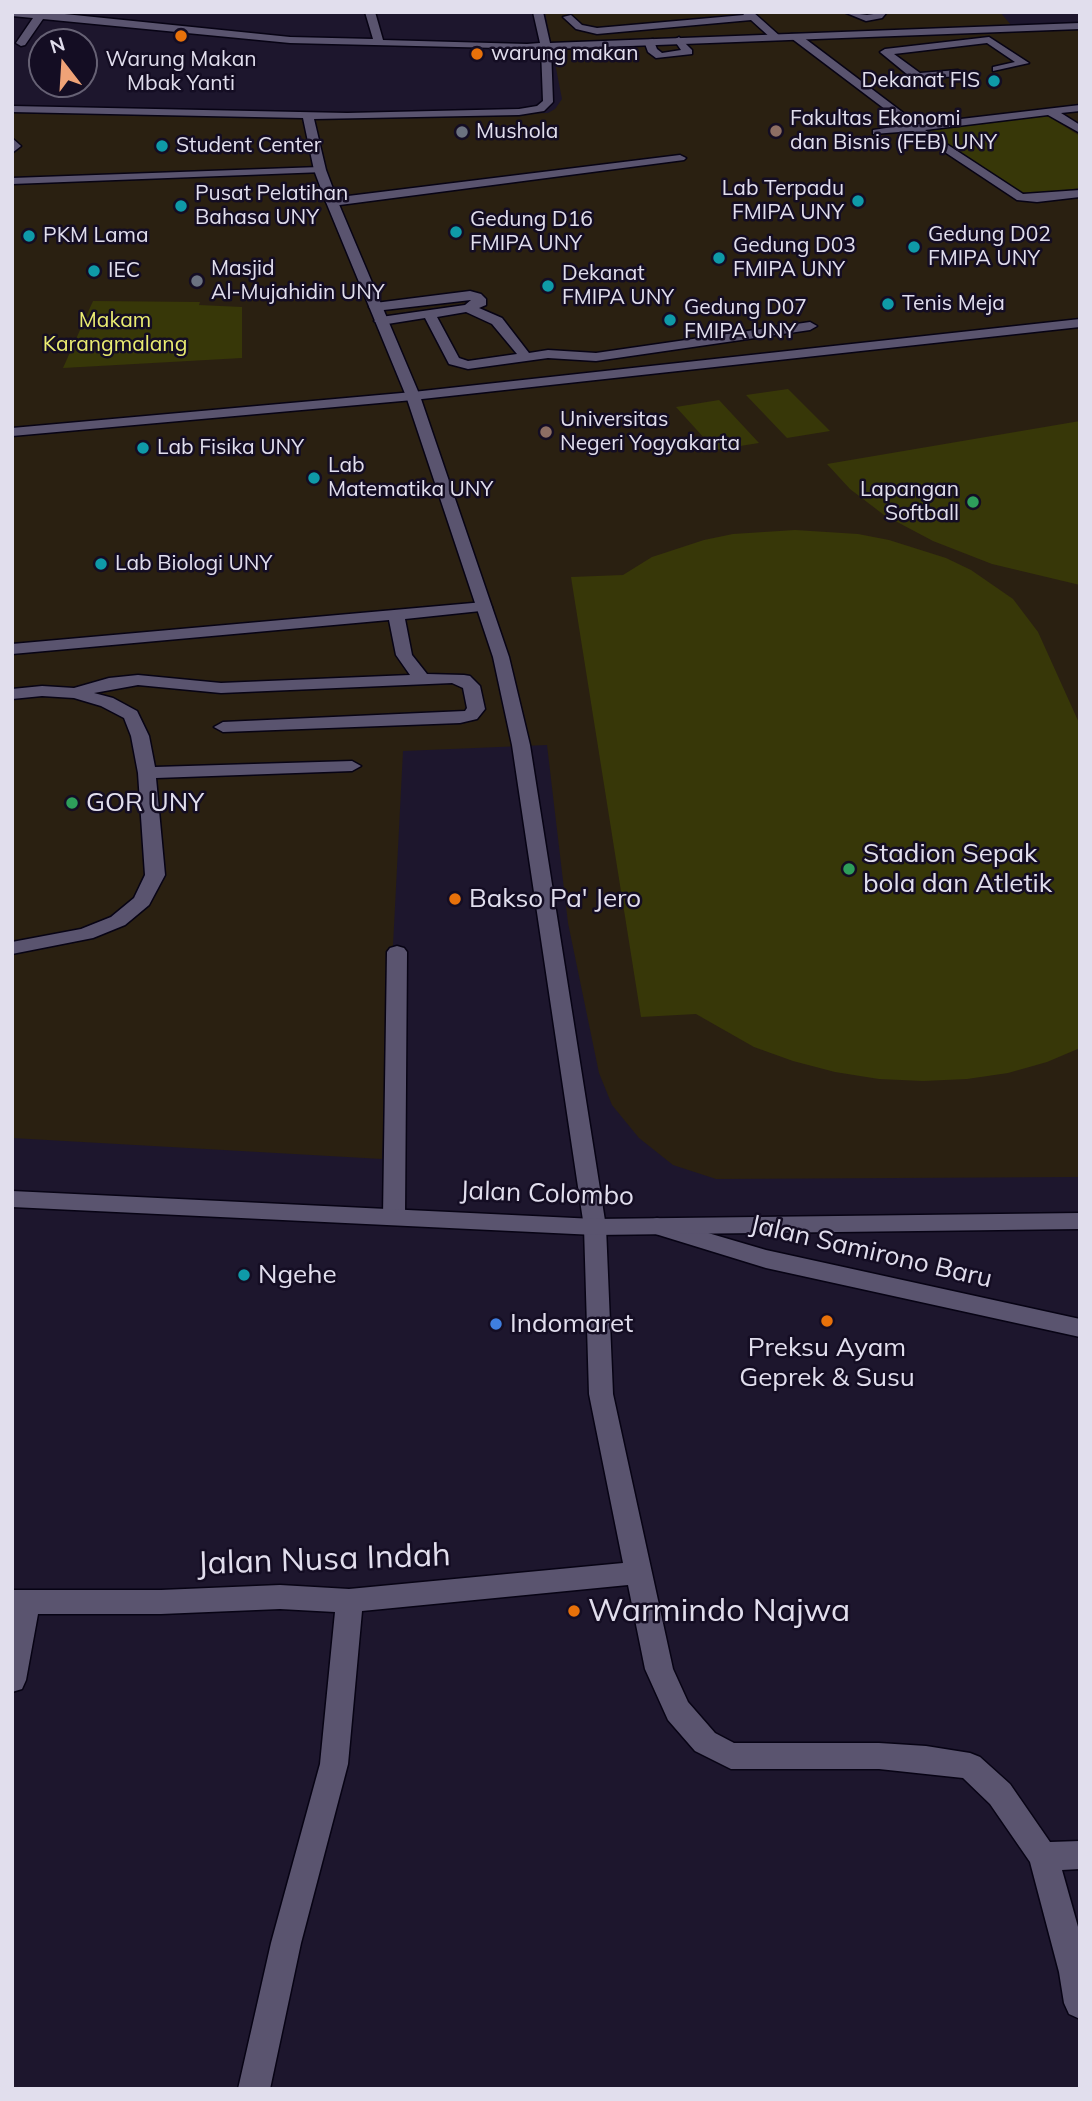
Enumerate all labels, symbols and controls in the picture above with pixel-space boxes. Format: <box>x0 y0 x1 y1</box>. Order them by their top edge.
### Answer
north arrow <box>28 28 98 98</box>
marker: Warung Makan Mbak Yanti <box>173 28 189 44</box>
text: N <box>47 31 68 58</box>
place label: warung makan <box>491 41 638 67</box>
marker: warung makan <box>469 46 485 62</box>
place label: Warung Makan Mbak Yanti <box>105 47 257 97</box>
place label: Dekanat FIS <box>862 68 980 94</box>
marker: Dekanat FIS <box>986 73 1002 89</box>
place label: Fakultas Ekonomi dan Bisnis (FEB) UNY <box>790 106 997 156</box>
place label: Mushola <box>476 119 558 145</box>
marker: Fakultas Ekonomi dan Bisnis (FEB) UNY <box>768 123 784 139</box>
marker: Mushola <box>454 124 470 140</box>
place label: Student Center <box>176 133 321 159</box>
marker: Student Center <box>154 138 170 154</box>
place label: Lab Terpadu FMIPA UNY <box>722 176 844 226</box>
place label: Pusat Pelatihan Bahasa UNY <box>195 181 348 231</box>
marker: Lab Terpadu FMIPA UNY <box>850 193 866 209</box>
marker: Pusat Pelatihan Bahasa UNY <box>173 198 189 214</box>
place label: Gedung D16 FMIPA UNY <box>470 207 593 257</box>
place label: Gedung D02 FMIPA UNY <box>928 222 1051 272</box>
place label: PKM Lama <box>43 223 149 249</box>
marker: Gedung D16 FMIPA UNY <box>448 224 464 240</box>
marker: PKM Lama <box>21 228 37 244</box>
place label: Gedung D03 FMIPA UNY <box>733 233 856 283</box>
marker: Gedung D02 FMIPA UNY <box>906 239 922 255</box>
marker: Gedung D03 FMIPA UNY <box>711 250 727 266</box>
place label: Masjid Al-Mujahidin UNY <box>211 256 385 306</box>
place label: IEC <box>108 258 140 284</box>
place label: Dekanat FMIPA UNY <box>562 261 674 311</box>
marker: IEC <box>86 263 102 279</box>
marker: Masjid Al-Mujahidin UNY <box>189 273 205 289</box>
marker: Dekanat FMIPA UNY <box>540 278 556 294</box>
place label: Tenis Meja <box>902 291 1005 317</box>
place label: Gedung D07 FMIPA UNY <box>684 295 807 345</box>
marker: Tenis Meja <box>880 296 896 312</box>
park label: Makam Karangmalang <box>43 308 187 358</box>
marker: Gedung D07 FMIPA UNY <box>662 312 678 328</box>
place label: Universitas Negeri Yogyakarta <box>560 407 740 457</box>
marker: Universitas Negeri Yogyakarta <box>538 424 554 440</box>
place label: Lab Fisika UNY <box>157 435 304 461</box>
marker: Lab Fisika UNY <box>135 440 151 456</box>
place label: Lab Matematika UNY <box>328 453 493 503</box>
marker: Lab Matematika UNY <box>306 470 322 486</box>
place label: Lapangan Softball <box>860 477 959 527</box>
marker: Lapangan Softball <box>965 494 981 510</box>
place label: Lab Biologi UNY <box>115 551 272 577</box>
marker: Lab Biologi UNY <box>93 556 109 572</box>
place label: GOR UNY <box>86 787 204 819</box>
marker: GOR UNY <box>64 795 80 811</box>
place label: Stadion Sepak bola dan Atletik <box>863 838 1052 900</box>
marker: Stadion Sepak bola dan Atletik <box>841 861 857 877</box>
place label: Bakso Pa' Jero <box>469 883 641 915</box>
marker: Bakso Pa' Jero <box>447 891 463 907</box>
street label: Jalan Colombo <box>460 1175 634 1213</box>
street label: Jalan Samirono Baru <box>747 1209 995 1295</box>
place label: Ngehe <box>258 1259 337 1291</box>
marker: Ngehe <box>236 1267 252 1283</box>
place label: Indomaret <box>510 1308 633 1340</box>
marker: Preksu Ayam Geprek & Susu <box>819 1313 835 1329</box>
marker: Indomaret <box>488 1316 504 1332</box>
place label: Preksu Ayam Geprek & Susu <box>739 1332 915 1394</box>
street label: Jalan Nusa Indah <box>197 1536 451 1584</box>
place label: Warmindo Najwa <box>588 1592 850 1630</box>
marker: Warmindo Najwa <box>566 1603 582 1619</box>

